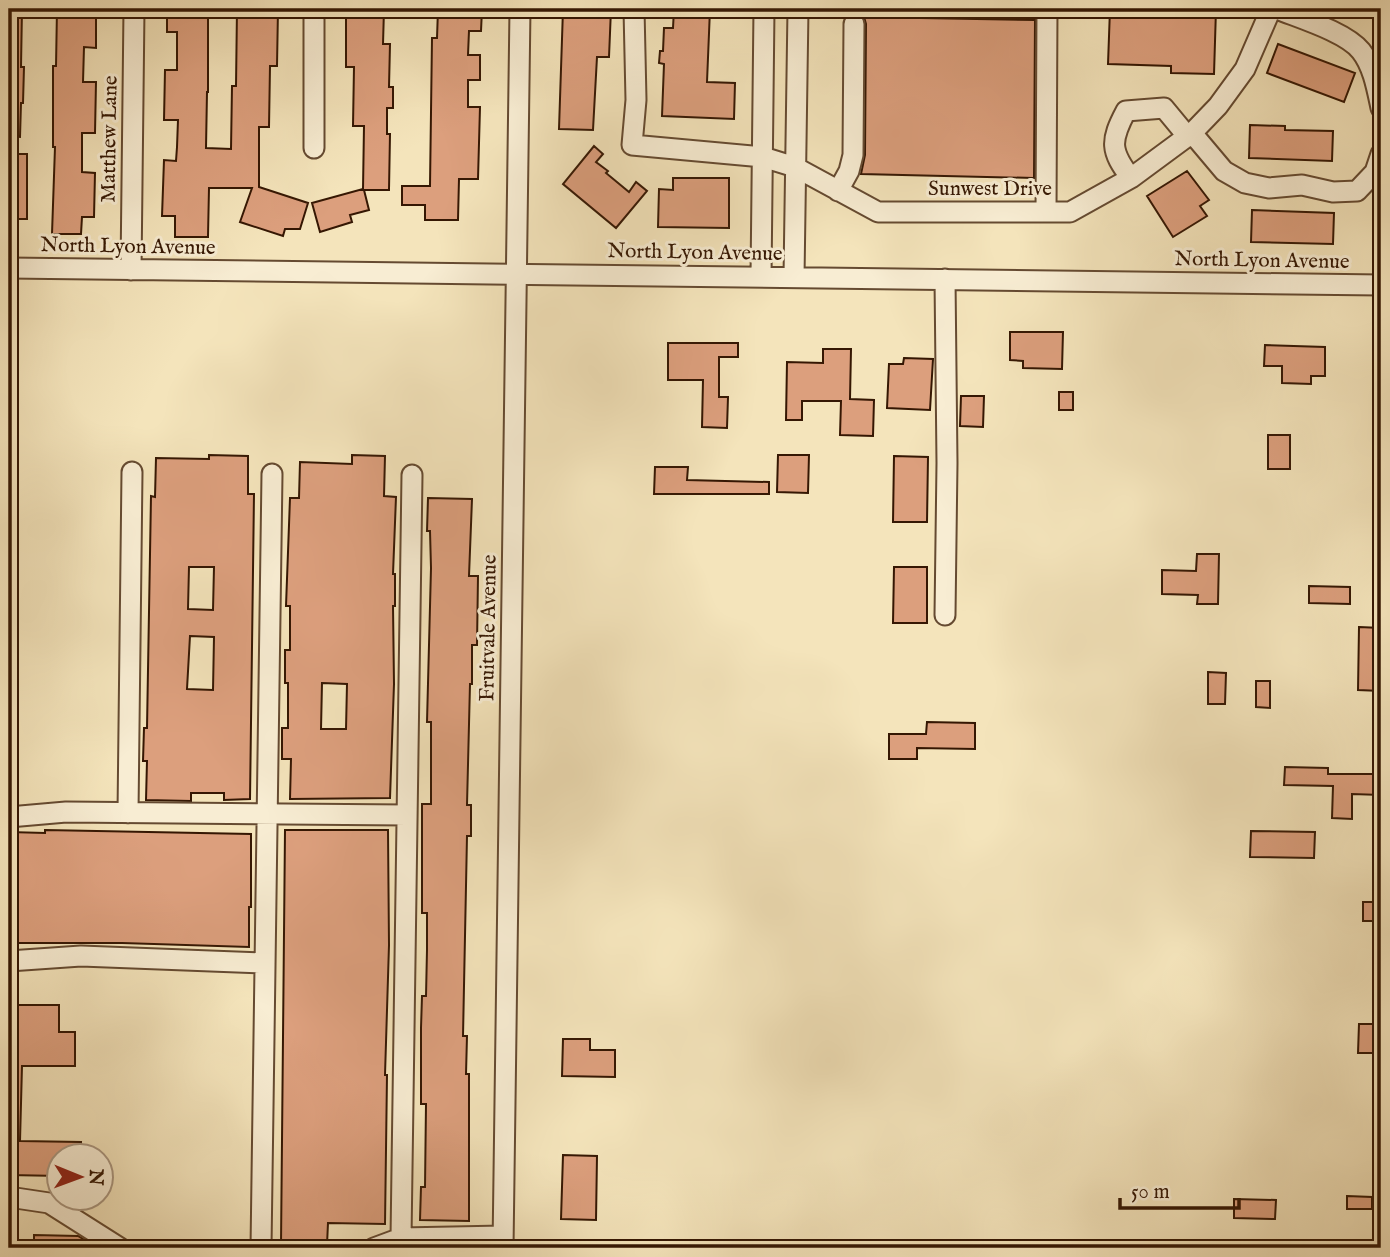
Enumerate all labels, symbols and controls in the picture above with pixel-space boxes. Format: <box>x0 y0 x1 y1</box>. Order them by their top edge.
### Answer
street label: Matthew Lane <box>95 75 125 203</box>
street label: Sunwest Drive <box>928 176 1052 203</box>
street label: North Lyon Avenue <box>40 232 216 262</box>
street label: North Lyon Avenue <box>607 238 783 268</box>
street label: North Lyon Avenue <box>1174 246 1350 276</box>
street label: Fruitvale Avenue <box>474 554 504 702</box>
north arrow <box>46 1142 116 1212</box>
scale bar <box>1120 1166 1240 1210</box>
text: N <box>83 1168 107 1186</box>
text: 50 m <box>1131 1179 1170 1206</box>

